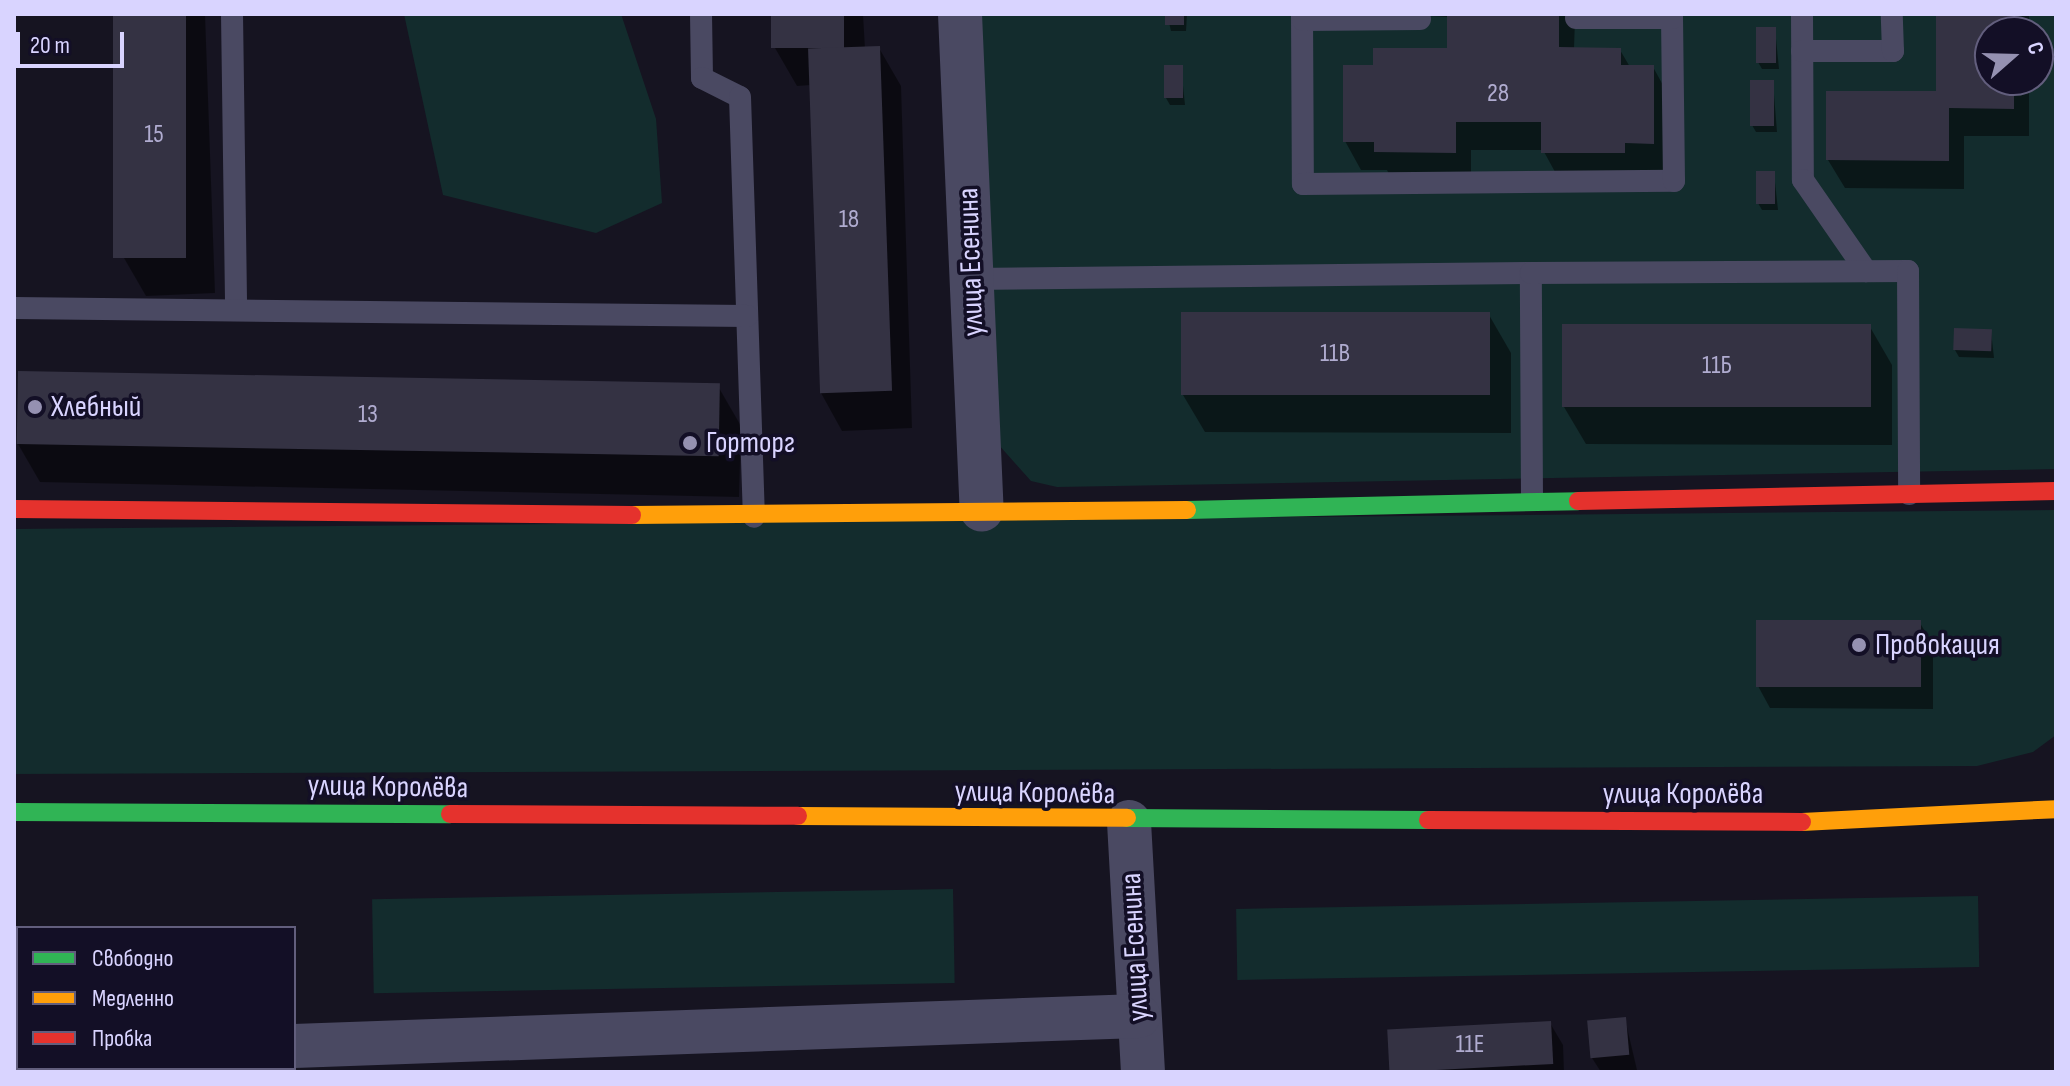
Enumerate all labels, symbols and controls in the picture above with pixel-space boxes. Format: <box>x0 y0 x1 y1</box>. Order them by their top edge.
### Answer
scale bar <box>20 16 128 66</box>
north arrow <box>1974 16 2054 96</box>
text: 20 m <box>30 31 70 60</box>
text: С <box>2021 38 2050 58</box>
house number: 28 <box>1487 78 1509 110</box>
house number: 15 <box>144 119 164 151</box>
street label: улица Есенина <box>950 187 992 337</box>
house number: 18 <box>839 204 859 236</box>
house number: 11В <box>1320 338 1350 370</box>
house number: 11Б <box>1702 350 1732 382</box>
place label: Хлебный <box>51 389 141 425</box>
marker: Хлебный <box>26 398 44 416</box>
house number: 13 <box>358 399 378 431</box>
place label: Горторг <box>706 425 795 461</box>
marker: Горторг <box>681 434 699 452</box>
place label: Провокация <box>1875 627 2000 663</box>
marker: Провокация <box>1850 636 1868 654</box>
street label: улица Королёва <box>307 768 469 806</box>
street label: улица Королёва <box>954 774 1116 812</box>
street label: улица Королёва <box>1603 776 1763 812</box>
street label: улица Есенина <box>1113 872 1157 1022</box>
legend <box>16 926 296 1070</box>
text: Свободно <box>92 944 173 973</box>
text: Медленно <box>92 984 174 1013</box>
text: Пробка <box>92 1024 152 1053</box>
house number: 11Е <box>1455 1029 1485 1061</box>

